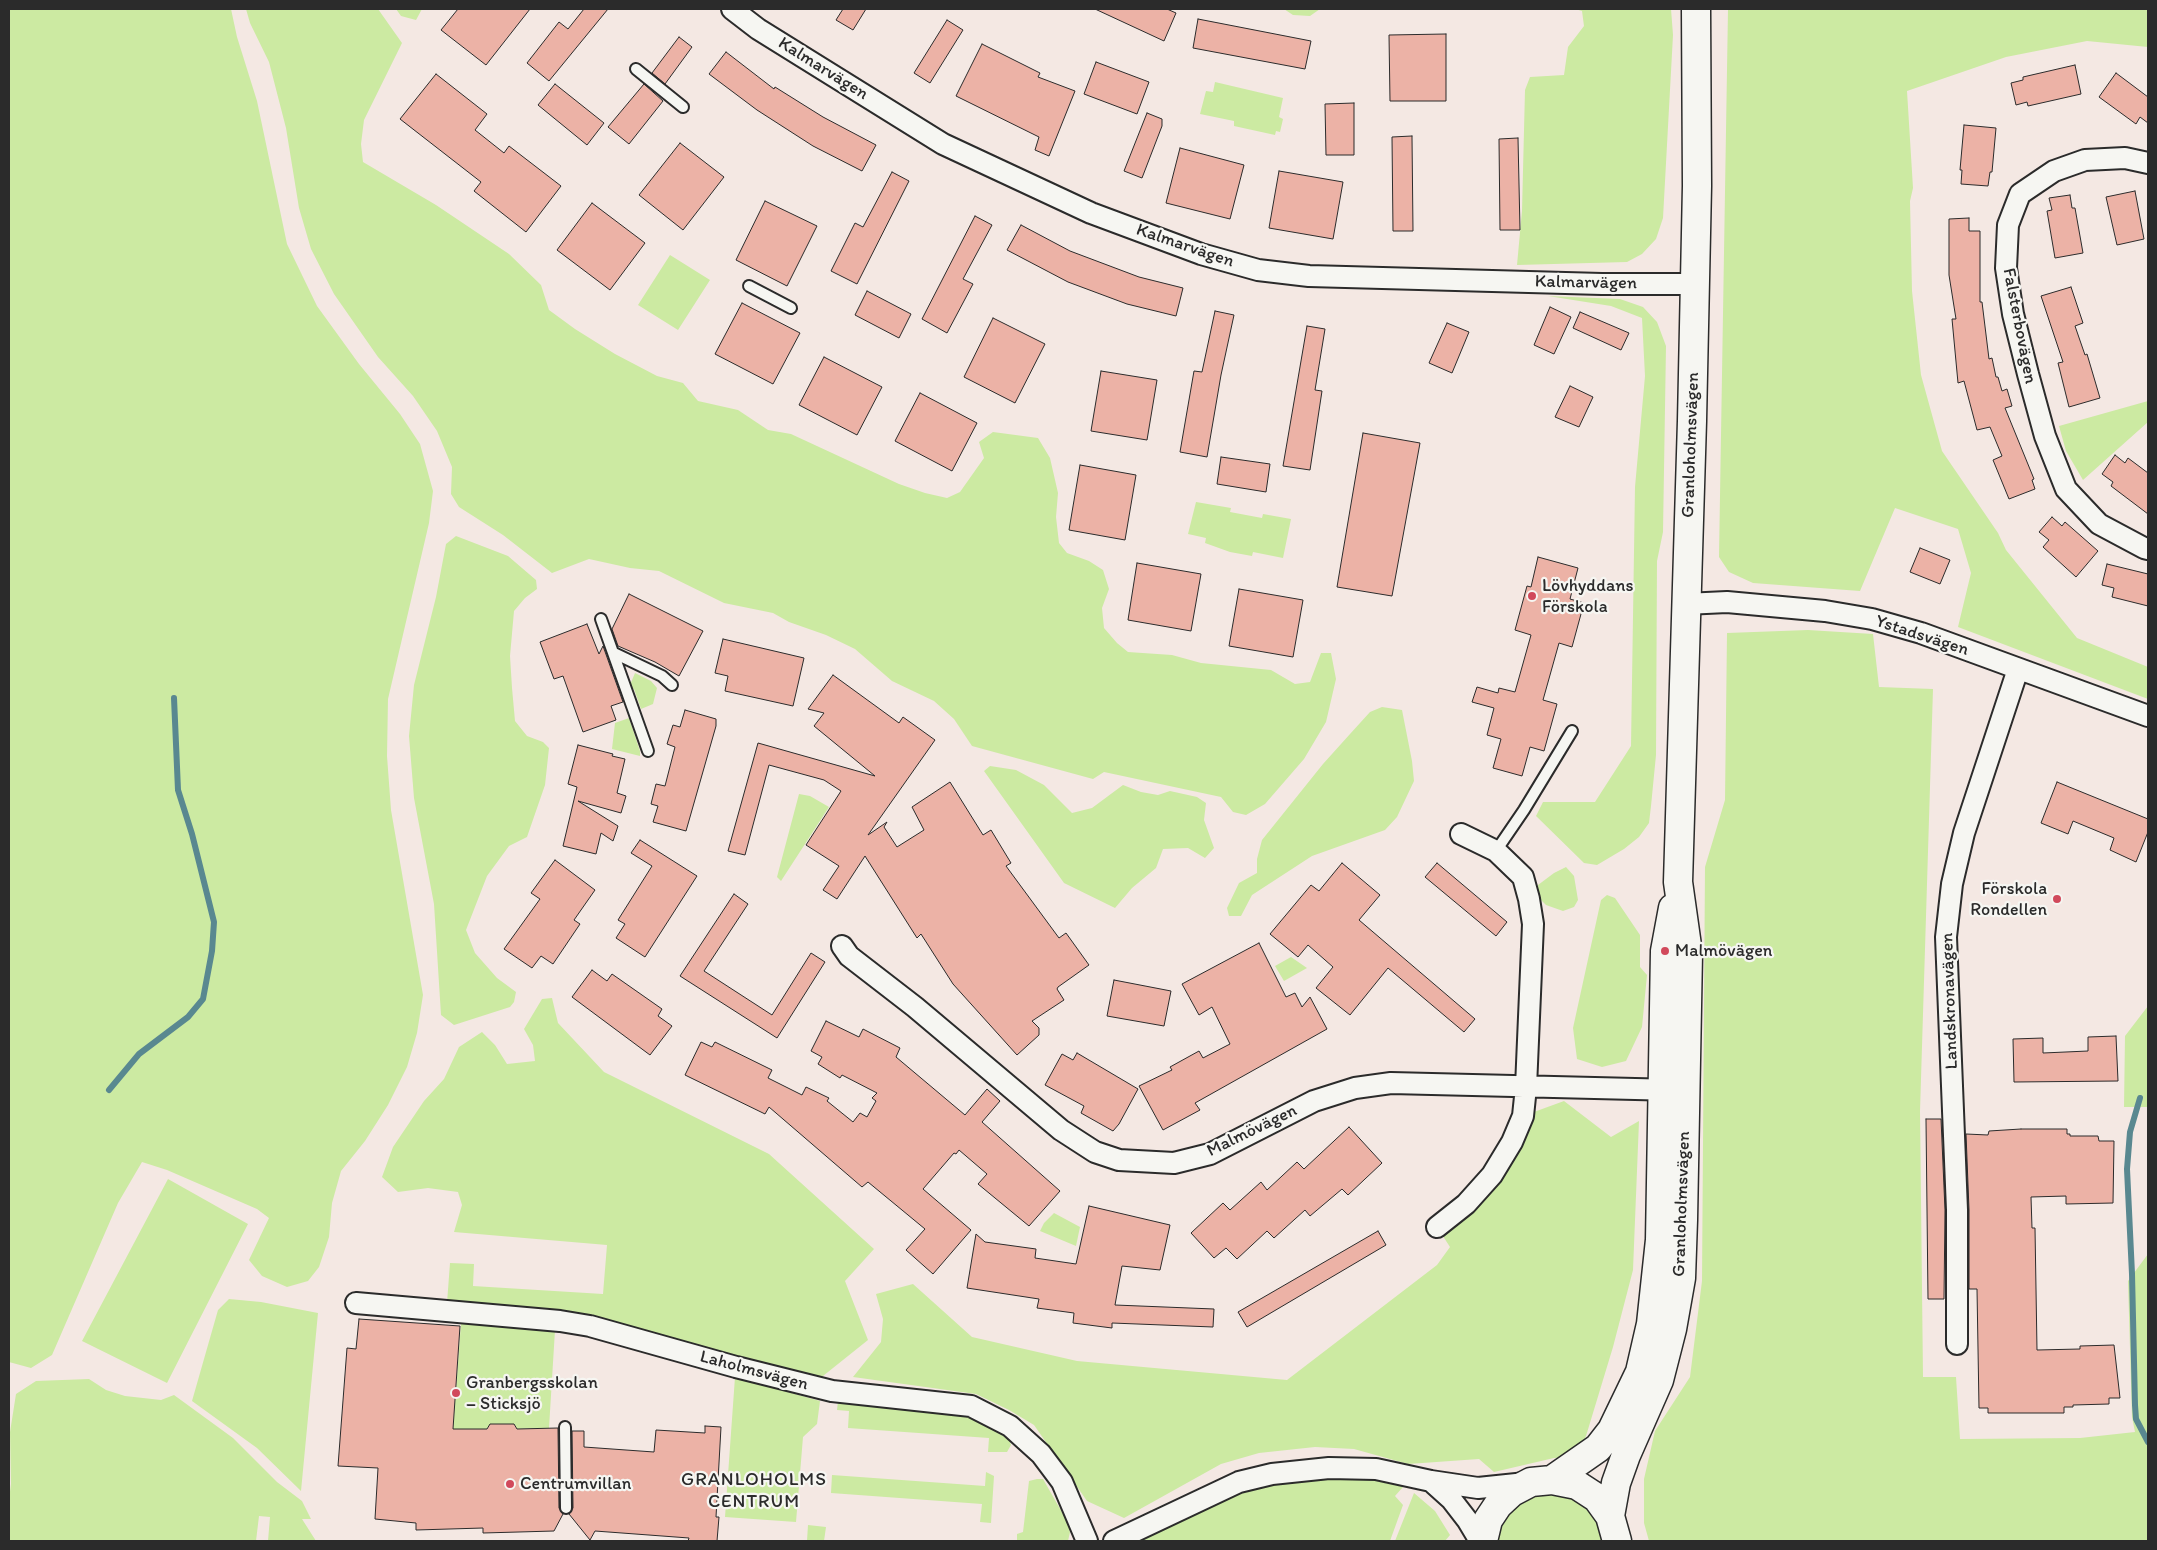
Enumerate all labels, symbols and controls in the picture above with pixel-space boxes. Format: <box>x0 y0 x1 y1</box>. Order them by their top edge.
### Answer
street label: Kalmarvägen <box>774 33 872 105</box>
street label: Kalmarvägen <box>1133 219 1237 273</box>
street label: Falsterbovägen <box>1997 266 2041 386</box>
street label: Kalmarvägen <box>1535 271 1637 295</box>
street label: Granloholmsvägen <box>1678 372 1704 518</box>
place label: Lövhyddans Förskola <box>1542 575 1634 618</box>
marker: Lövhyddans Förskola <box>1526 590 1538 602</box>
street label: Ystadsvägen <box>1873 611 1971 661</box>
place label: Förskola Rondellen <box>1970 878 2047 921</box>
marker: Förskola Rondellen <box>2051 893 2063 905</box>
street label: Landskronavägen <box>1937 932 1963 1070</box>
place label: Malmövägen <box>1675 940 1772 962</box>
marker: Malmövägen <box>1659 945 1671 957</box>
street label: Malmövägen <box>1203 1100 1301 1162</box>
street label: Granloholmsvägen <box>1669 1131 1695 1277</box>
street label: Laholmsvägen <box>697 1346 811 1396</box>
place label: Granbergsskolan – Sticksjö <box>466 1372 598 1415</box>
marker: Granbergsskolan – Sticksjö <box>450 1387 462 1399</box>
district label: GRANLOHOLMS CENTRUM <box>679 1469 829 1513</box>
place label: Centrumvillan <box>520 1473 631 1495</box>
marker: Centrumvillan <box>504 1478 516 1490</box>

